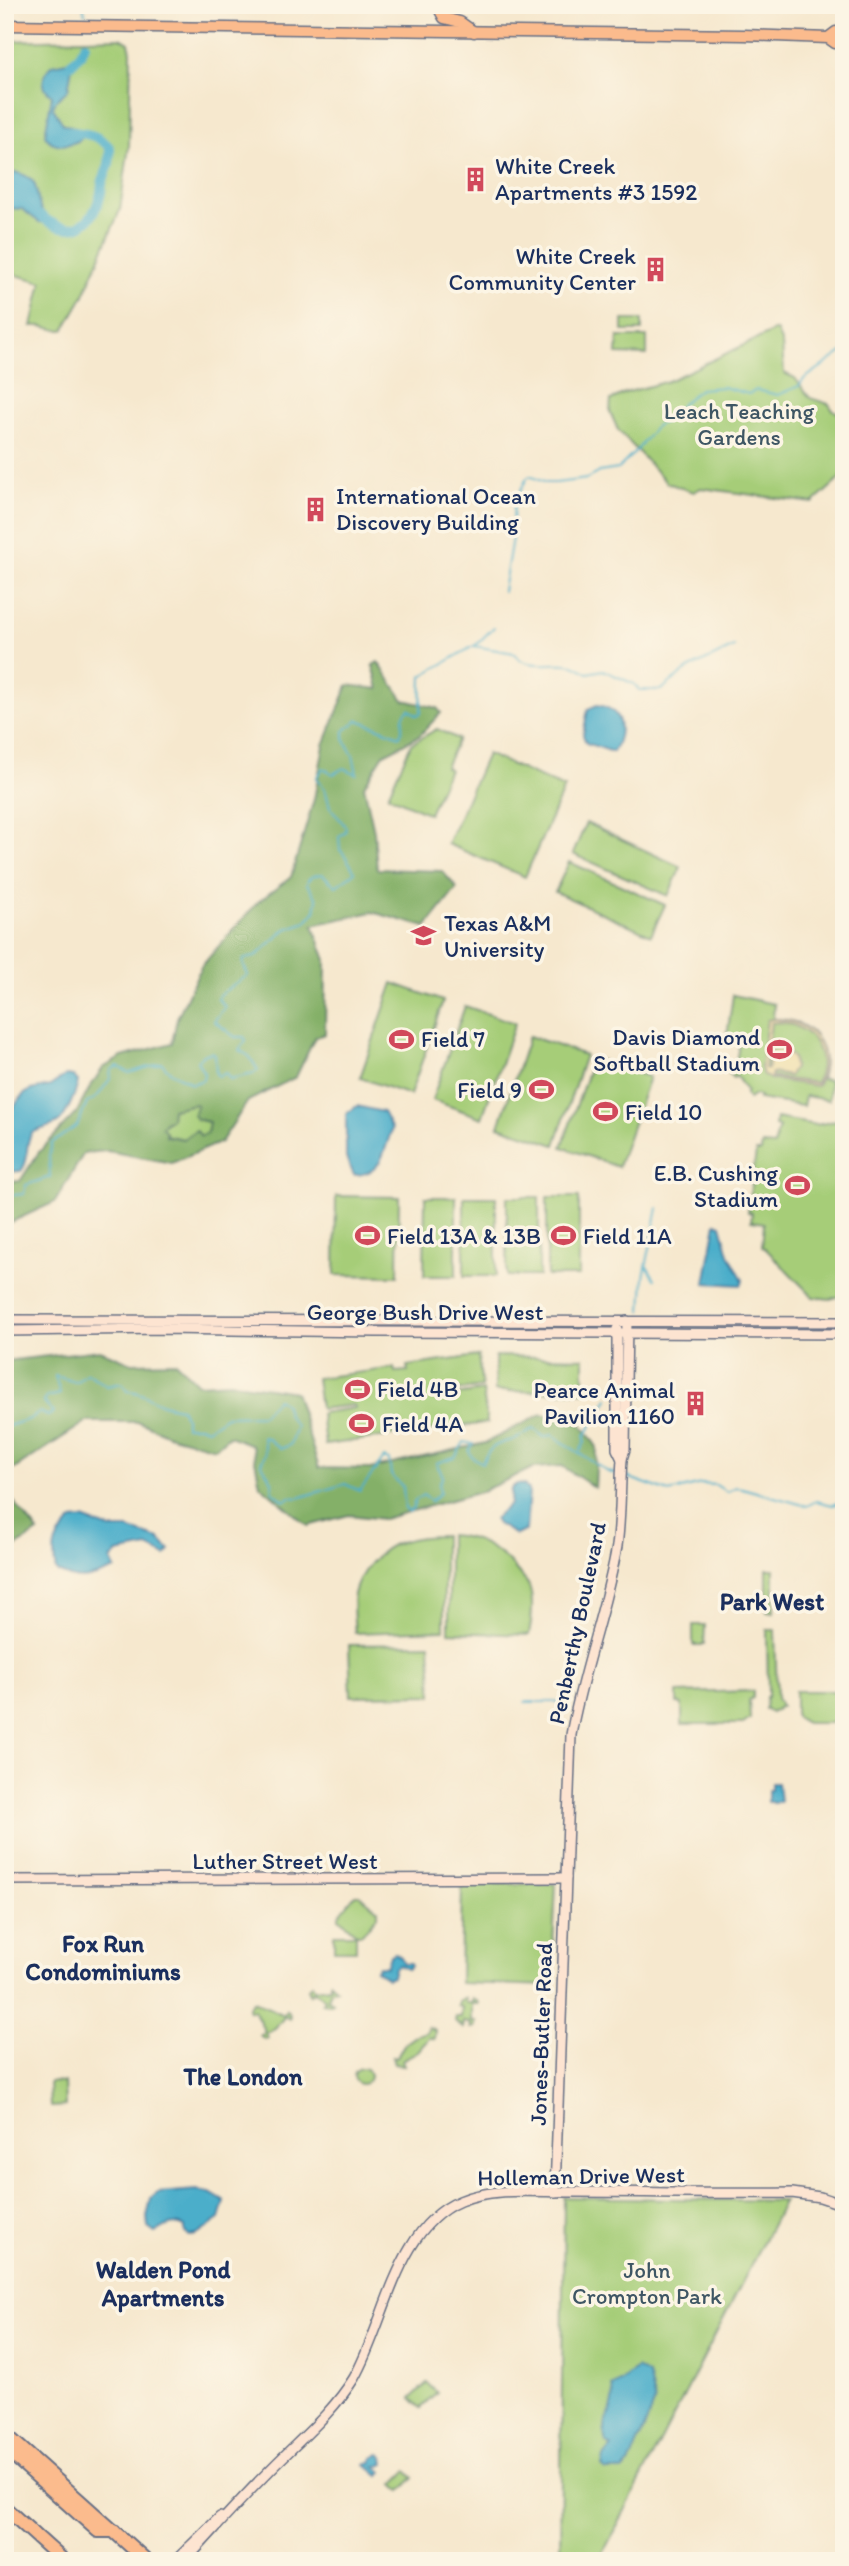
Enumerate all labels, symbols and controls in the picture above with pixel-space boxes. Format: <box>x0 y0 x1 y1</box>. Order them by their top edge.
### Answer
place label: White Creek Apartments #3 1592 <box>495 152 697 206</box>
building icon: White Creek Apartments #3 1592 <box>461 165 489 193</box>
place label: White Creek Community Center <box>448 242 636 296</box>
building icon: White Creek Community Center <box>642 255 670 283</box>
park label: Leach Teaching Gardens <box>664 397 815 451</box>
place label: International Ocean Discovery Building <box>336 482 536 536</box>
building icon: International Ocean Discovery Building <box>302 495 330 523</box>
place label: Texas A&M University <box>444 909 551 963</box>
school or university icon: Texas A&M University <box>410 922 438 950</box>
place label: Davis Diamond Softball Stadium <box>593 1023 760 1077</box>
sports icon: Field 7 <box>387 1025 415 1053</box>
place label: Field 7 <box>421 1025 485 1053</box>
sports icon: Davis Diamond Softball Stadium <box>766 1036 794 1064</box>
place label: Field 9 <box>457 1076 522 1104</box>
sports icon: Field 9 <box>528 1076 556 1104</box>
sports icon: Field 10 <box>591 1098 619 1126</box>
place label: Field 10 <box>625 1098 702 1126</box>
place label: E.B. Cushing Stadium <box>654 1159 778 1213</box>
sports icon: E.B. Cushing Stadium <box>784 1172 812 1200</box>
sports icon: Field 13A & 13B <box>353 1222 381 1250</box>
place label: Field 13A & 13B <box>387 1222 541 1250</box>
sports icon: Field 11A <box>549 1222 577 1250</box>
place label: Field 11A <box>583 1222 672 1250</box>
street label: George Bush Drive West <box>307 1298 544 1326</box>
sports icon: Field 4B <box>343 1375 371 1403</box>
place label: Field 4B <box>377 1375 458 1403</box>
place label: Pearce Animal Pavilion 1160 <box>534 1376 675 1430</box>
building icon: Pearce Animal Pavilion 1160 <box>681 1389 709 1417</box>
sports icon: Field 4A <box>348 1410 376 1438</box>
place label: Field 4A <box>382 1410 463 1438</box>
street label: Penberthy Boulevard <box>542 1519 612 1727</box>
district label: Park West <box>720 1587 824 1616</box>
street label: Luther Street West <box>192 1847 378 1875</box>
district label: Fox Run Condominiums <box>25 1929 181 1986</box>
street label: Jones-Butler Road <box>524 1941 558 2126</box>
district label: The London <box>182 2062 303 2091</box>
street label: Holleman Drive West <box>477 2160 685 2192</box>
district label: Walden Pond Apartments <box>96 2255 230 2313</box>
park label: John Crompton Park <box>572 2256 722 2310</box>

